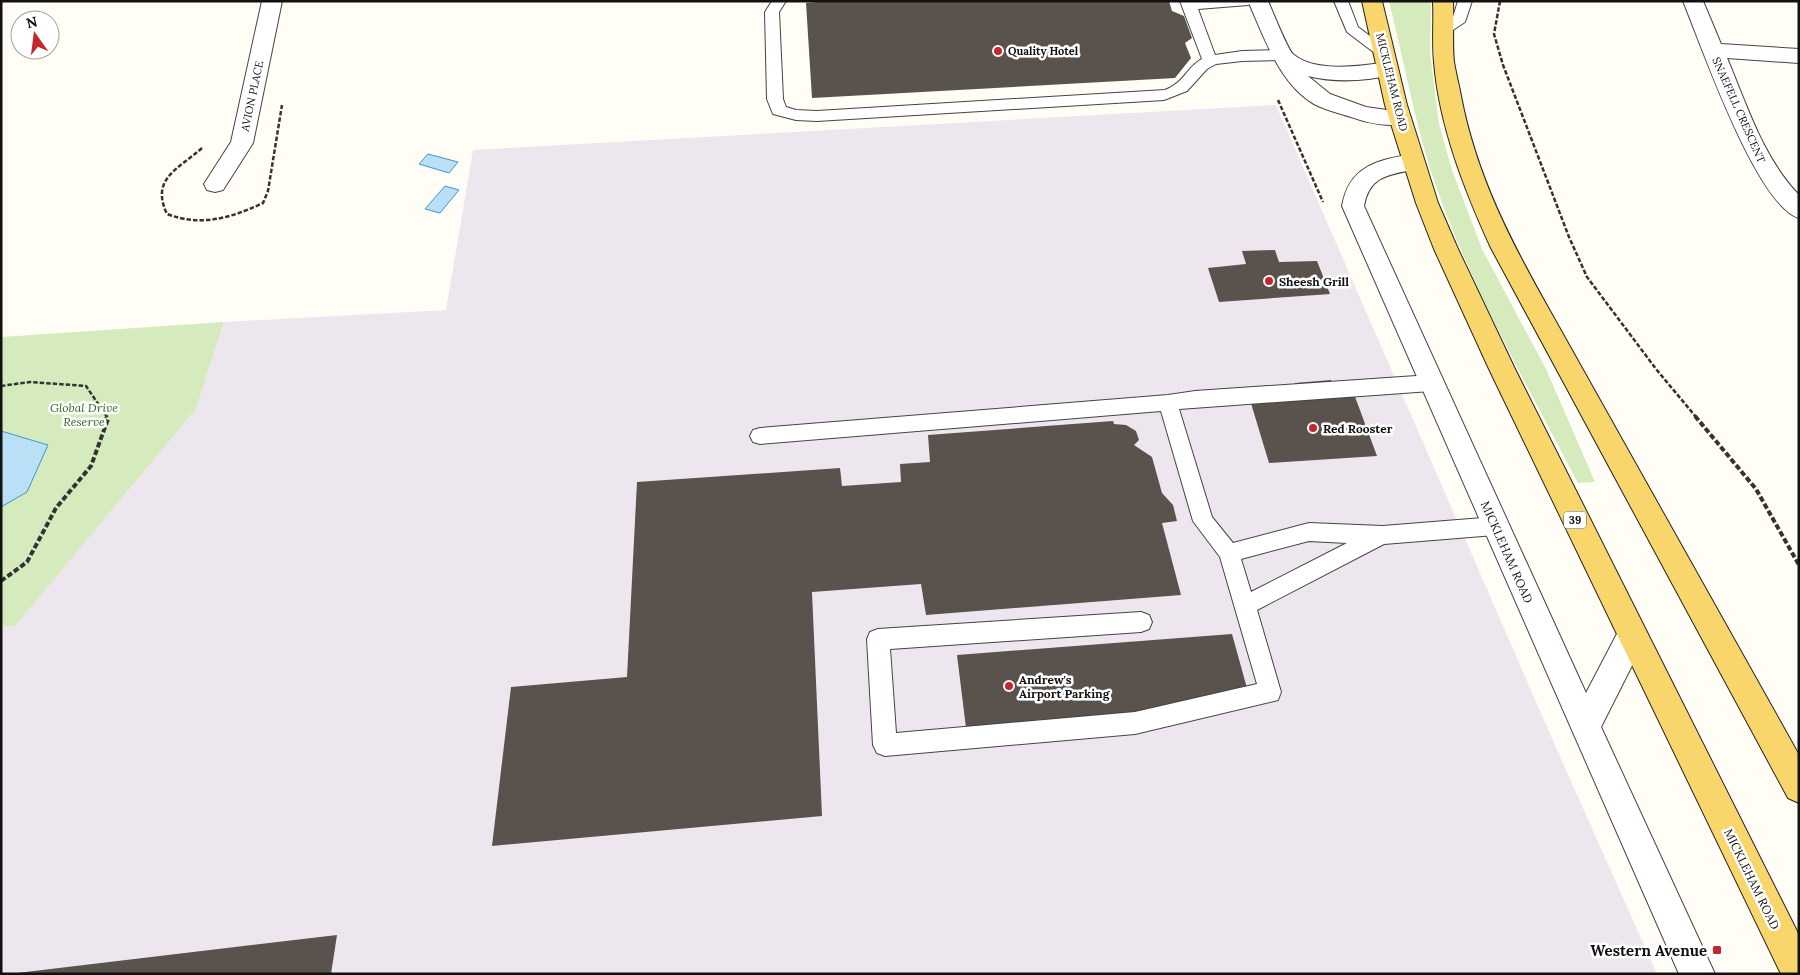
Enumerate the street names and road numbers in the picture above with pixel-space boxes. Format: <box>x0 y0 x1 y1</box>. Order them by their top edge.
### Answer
street label: MICKLEHAM ROAD <box>1373 31 1411 133</box>
street label: SNAEFELL CRESCENT <box>1709 55 1769 165</box>
street label: AVION PLACE <box>237 59 266 133</box>
street label: MICKLEHAM ROAD <box>1478 499 1536 605</box>
road number: 39 <box>1564 512 1586 528</box>
street label: MICKLEHAM ROAD <box>1721 826 1783 932</box>

